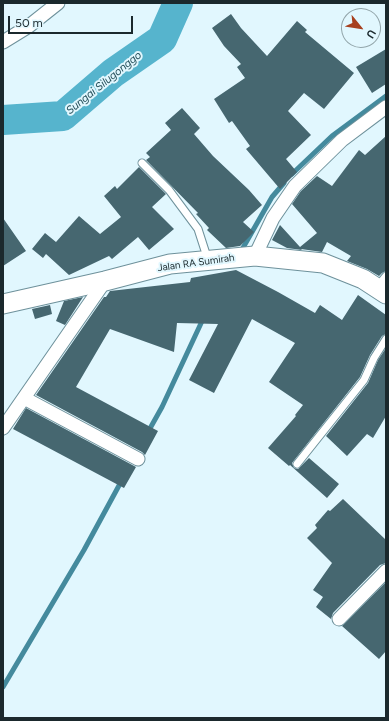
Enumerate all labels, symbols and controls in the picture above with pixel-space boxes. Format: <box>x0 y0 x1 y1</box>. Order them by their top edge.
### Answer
scale bar <box>10 8 135 34</box>
north arrow <box>341 8 381 48</box>
text: 50 m <box>15 16 43 30</box>
text: U <box>363 27 379 40</box>
water label: Sungai Silugonggo <box>64 48 144 118</box>
street label: Jalan RA Sumirah <box>157 252 235 274</box>

